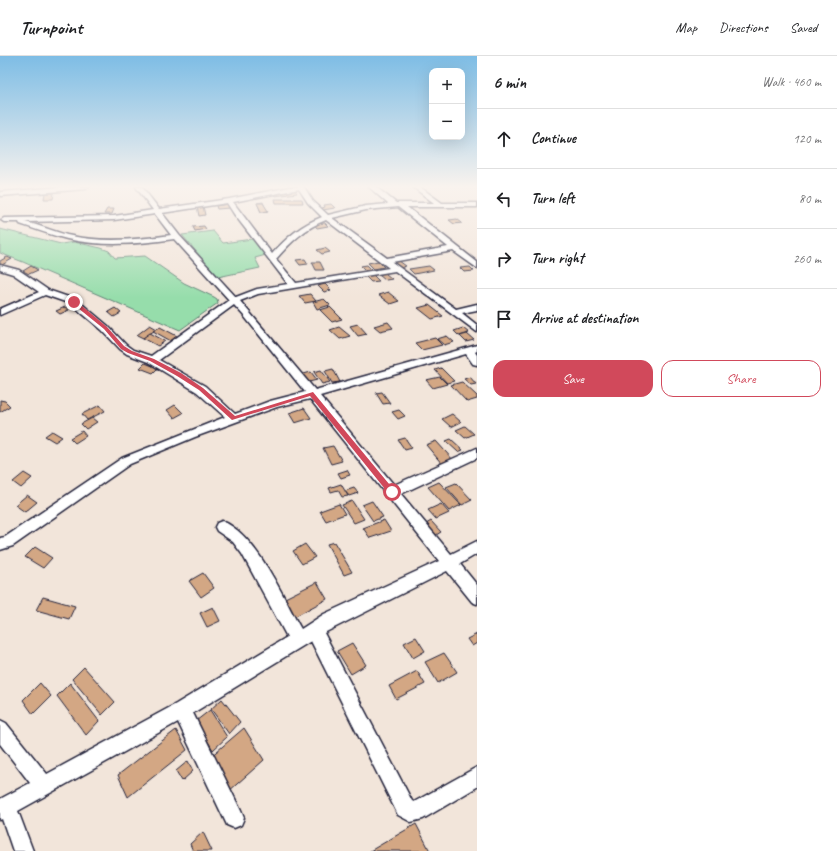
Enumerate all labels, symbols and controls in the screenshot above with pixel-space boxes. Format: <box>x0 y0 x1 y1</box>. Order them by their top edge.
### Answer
text: Turnpoint <box>20 16 82 40</box>
text: Map <box>676 19 697 36</box>
text: Directions <box>719 19 768 36</box>
text: Saved <box>790 19 817 36</box>
map controls <box>429 68 465 140</box>
button: + <box>429 68 465 104</box>
text: 6 min <box>493 72 526 93</box>
text: Walk · 460 m <box>762 74 821 90</box>
button: − <box>429 104 465 140</box>
icon: ahead <box>493 128 515 150</box>
text: Continue <box>531 129 576 148</box>
text: 120 m <box>793 131 821 147</box>
icon: left <box>493 188 515 210</box>
text: Turn left <box>531 189 574 208</box>
text: 80 m <box>799 191 821 207</box>
icon: right <box>493 248 515 270</box>
text: Turn right <box>531 249 584 268</box>
text: 260 m <box>793 251 821 267</box>
route end <box>65 293 83 311</box>
icon: arrive <box>493 308 515 330</box>
text: Arrive at destination <box>531 309 638 328</box>
button: Save <box>493 360 653 397</box>
button: Share <box>661 360 821 397</box>
route start <box>383 483 401 501</box>

